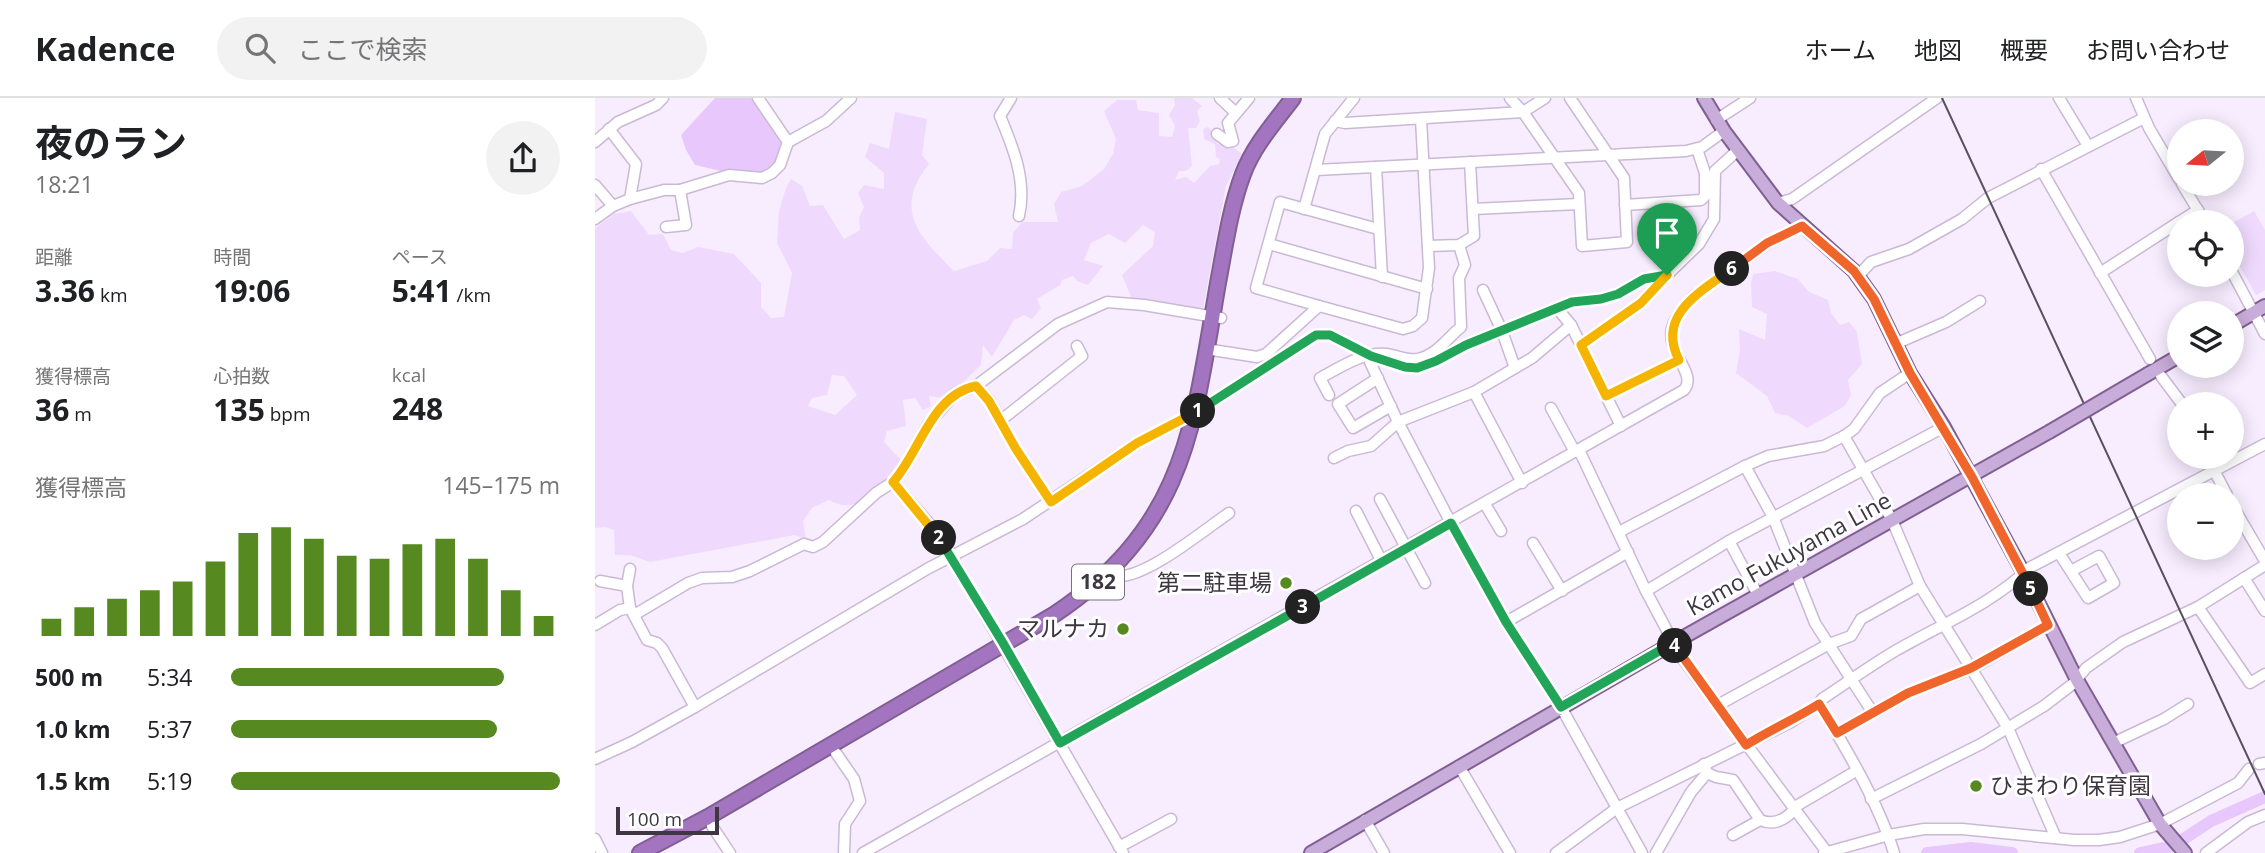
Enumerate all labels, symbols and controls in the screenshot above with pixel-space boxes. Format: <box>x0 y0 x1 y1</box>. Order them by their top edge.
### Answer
search box <box>217 17 707 80</box>
text: Kadence <box>35 26 175 71</box>
icon: search <box>241 29 279 67</box>
text: ここで検索 <box>297 31 427 67</box>
text: ホーム <box>1805 33 1876 66</box>
text: 地図 <box>1914 33 1962 66</box>
text: 概要 <box>2000 33 2048 66</box>
text: お問い合わせ <box>2086 33 2230 66</box>
text: 夜のラン <box>35 116 187 168</box>
north arrow <box>2167 119 2243 196</box>
map controls <box>2167 119 2244 560</box>
button: share <box>486 121 560 195</box>
text: 18:21 <box>35 168 94 200</box>
pin <box>1637 203 1697 275</box>
button: locate <box>2167 210 2244 287</box>
icon: arrive <box>1648 214 1686 252</box>
text: 距離 <box>35 244 73 270</box>
text: 時間 <box>213 244 251 270</box>
text: ペース <box>392 244 448 270</box>
pin: 6 <box>1715 252 1749 286</box>
text: 6 <box>1726 255 1737 281</box>
text: 3.36 <box>35 270 95 311</box>
text: 19:06 <box>213 270 291 311</box>
text: 5:41 <box>392 270 452 311</box>
text: km <box>95 282 128 308</box>
text: /km <box>452 282 491 308</box>
button: layers <box>2167 301 2244 378</box>
text: kcal <box>392 362 426 388</box>
text: 獲得標高 <box>35 363 111 389</box>
text: 心拍数 <box>213 363 270 389</box>
text: 248 <box>392 388 443 429</box>
text: 36 <box>35 389 69 430</box>
text: 135 <box>213 389 265 430</box>
button: + <box>2167 392 2244 469</box>
pin: 1 <box>1181 394 1215 428</box>
text: 1 <box>1192 397 1203 423</box>
text: m <box>69 401 92 427</box>
text: bpm <box>265 401 311 427</box>
text: 145–175 m <box>442 469 560 501</box>
text: 獲得標高 <box>35 471 127 503</box>
button: − <box>2167 483 2244 560</box>
street label: Kamo Fukuyama Line <box>1680 484 1897 623</box>
pin: 2 <box>921 520 957 556</box>
text: 2 <box>933 524 944 550</box>
road number: 182 <box>1072 564 1124 600</box>
place label: 第二駐車場 <box>1157 566 1272 598</box>
pin: 5 <box>2013 572 2049 606</box>
marker: 第二駐車場 <box>1278 575 1294 591</box>
text: 5 <box>2025 575 2036 601</box>
pin: 3 <box>1285 589 1321 624</box>
text: 3 <box>1297 593 1308 619</box>
place label: マルナカ <box>1017 612 1109 644</box>
marker: マルナカ <box>1115 621 1131 637</box>
pin: 4 <box>1657 628 1693 664</box>
text: 4 <box>1669 632 1680 658</box>
text: 500 m <box>35 661 103 693</box>
text: 5:34 <box>147 661 193 693</box>
text: 1.0 km <box>35 713 111 745</box>
text: 5:37 <box>147 713 193 745</box>
text: 1.5 km <box>35 765 111 797</box>
text: 5:19 <box>147 765 193 797</box>
place label: ひまわり保育園 <box>1990 769 2151 801</box>
marker: ひまわり保育園 <box>1968 778 1984 794</box>
scale bar <box>616 804 719 836</box>
text: 100 m <box>627 806 682 832</box>

